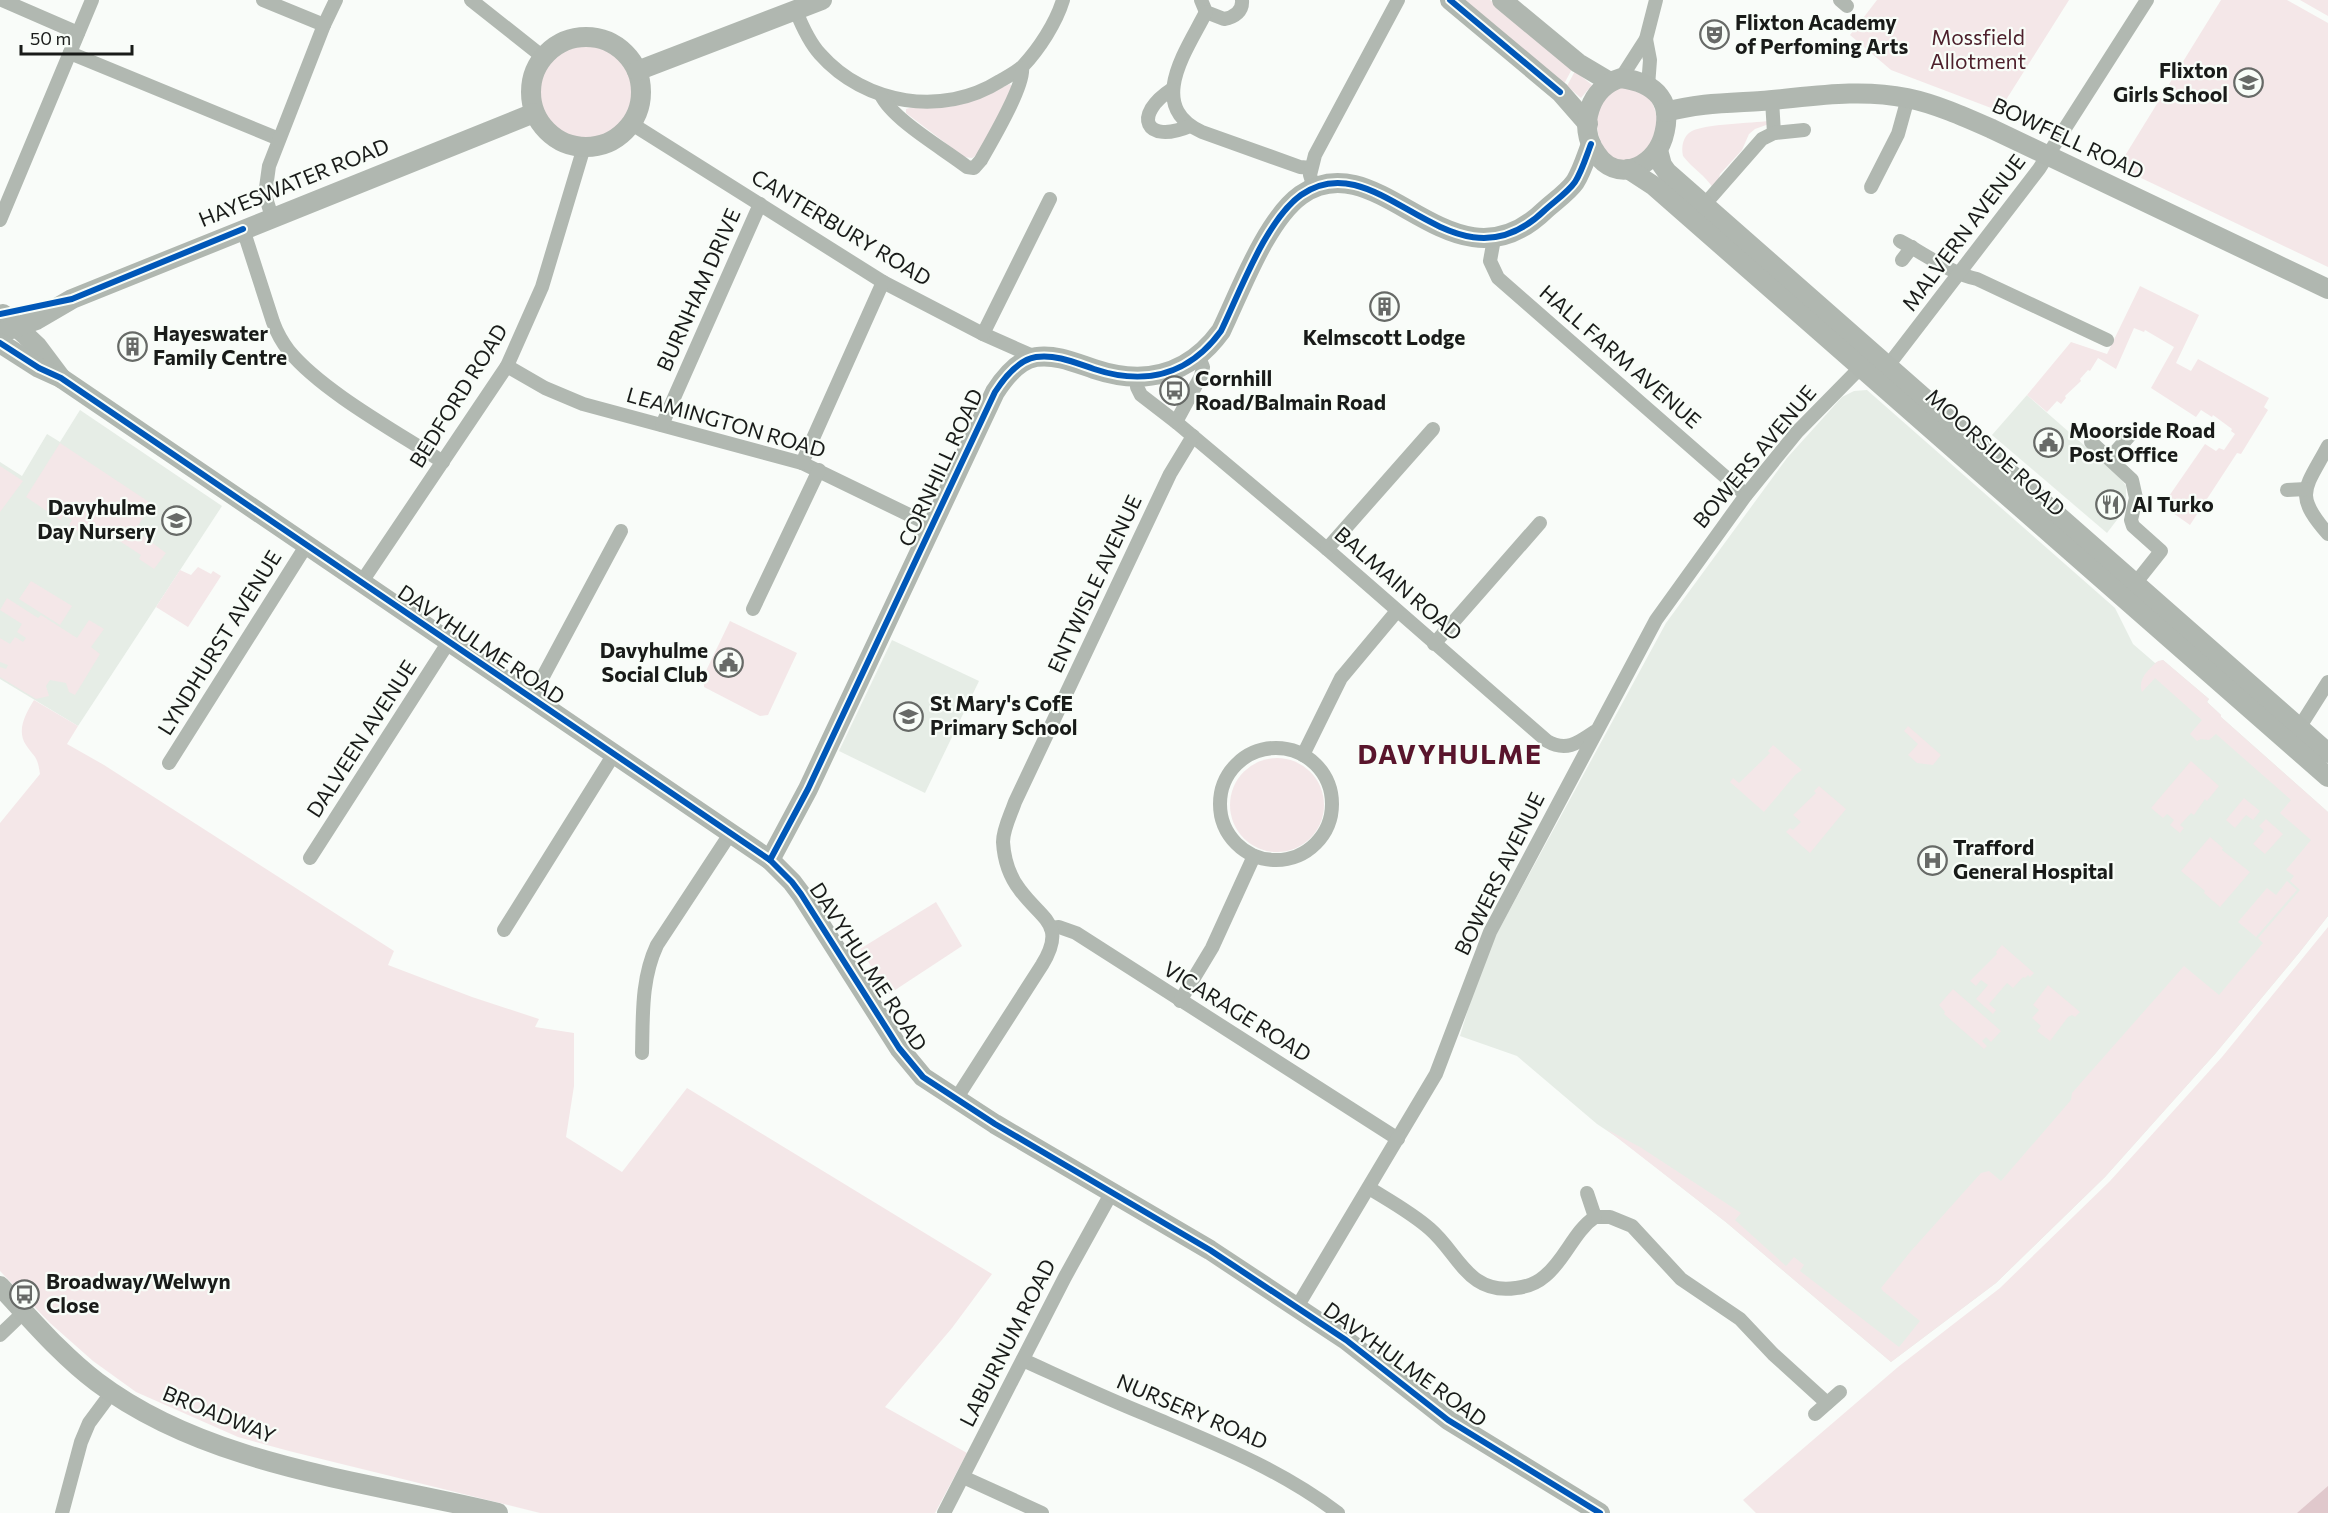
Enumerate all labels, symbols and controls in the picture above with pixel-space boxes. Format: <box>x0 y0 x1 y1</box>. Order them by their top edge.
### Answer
place label: Flixton Academy of Perfoming Arts <box>1735 9 1908 58</box>
scale bar <box>21 18 132 56</box>
theatre icon: Flixton Academy of Perfoming Arts <box>1698 19 1730 51</box>
park label: Mossfield Allotment <box>1930 24 2026 73</box>
text: 50 m <box>30 27 71 49</box>
place label: Flixton Girls School <box>2113 57 2228 106</box>
school or university icon: Flixton Girls School <box>2233 67 2265 99</box>
street label: BOWFELL ROAD <box>1989 92 2148 184</box>
street label: HAYESWATER ROAD <box>195 132 392 231</box>
street label: MALVERN AVENUE <box>1896 149 2030 315</box>
street label: CANTERBURY ROAD <box>747 163 936 290</box>
street label: BURNHAM DRIVE <box>651 204 745 375</box>
street label: HALL FARM AVENUE <box>1535 279 1707 433</box>
building icon: Kelmscott Lodge <box>1368 291 1400 323</box>
street label: BEDFORD ROAD <box>404 319 512 472</box>
place label: Hayeswater Family Centre <box>153 320 287 369</box>
place label: Kelmscott Lodge <box>1303 324 1465 349</box>
building icon: Hayeswater Family Centre <box>116 330 148 362</box>
place label: Cornhill Road/Balmain Road <box>1195 365 1386 414</box>
bus stop icon: Cornhill Road/Balmain Road <box>1158 375 1190 407</box>
street label: BOWERS AVENUE <box>1687 380 1821 532</box>
street label: LEAMINGTON ROAD <box>624 381 829 462</box>
street label: MOORSIDE ROAD <box>1921 383 2071 521</box>
street label: CORNHILL ROAD <box>892 384 987 550</box>
place label: Moorside Road Post Office <box>2069 417 2215 466</box>
public building icon: Moorside Road Post Office <box>2032 427 2064 459</box>
restaurant icon: Al Turko <box>2095 489 2127 521</box>
street label: ENTWISLE AVENUE <box>1041 490 1146 676</box>
place label: Al Turko <box>2132 491 2214 516</box>
place label: Davyhulme Day Nursery <box>37 494 156 543</box>
school or university icon: Davyhulme Day Nursery <box>161 504 193 536</box>
street label: BALMAIN ROAD <box>1330 521 1468 645</box>
street label: LYNDHURST AVENUE <box>152 545 286 739</box>
street label: DAVYHULME ROAD <box>394 579 570 709</box>
place label: Davyhulme Social Club <box>600 637 708 686</box>
public building icon: Davyhulme Social Club <box>713 647 745 679</box>
street label: DALVEEN AVENUE <box>301 655 421 821</box>
place label: St Mary's CofE Primary School <box>930 690 1077 739</box>
school or university icon: St Mary's CofE Primary School <box>893 700 925 732</box>
district label: DAVYHULME <box>1357 737 1543 770</box>
street label: BOWERS AVENUE <box>1448 788 1549 959</box>
place label: Trafford General Hospital <box>1953 834 2114 883</box>
hospital icon: Trafford General Hospital <box>1916 844 1948 876</box>
street label: DAVYHULME ROAD <box>805 877 933 1055</box>
street label: VICARAGE ROAD <box>1159 955 1316 1066</box>
street label: LABURNUM ROAD <box>954 1254 1060 1430</box>
place label: Broadway/Welwyn Close <box>46 1268 231 1317</box>
bus stop icon: Broadway/Welwyn Close <box>9 1278 41 1310</box>
street label: DAVYHULME ROAD <box>1319 1296 1492 1431</box>
street label: NURSERY ROAD <box>1113 1368 1272 1454</box>
street label: BROADWAY <box>159 1380 280 1448</box>

